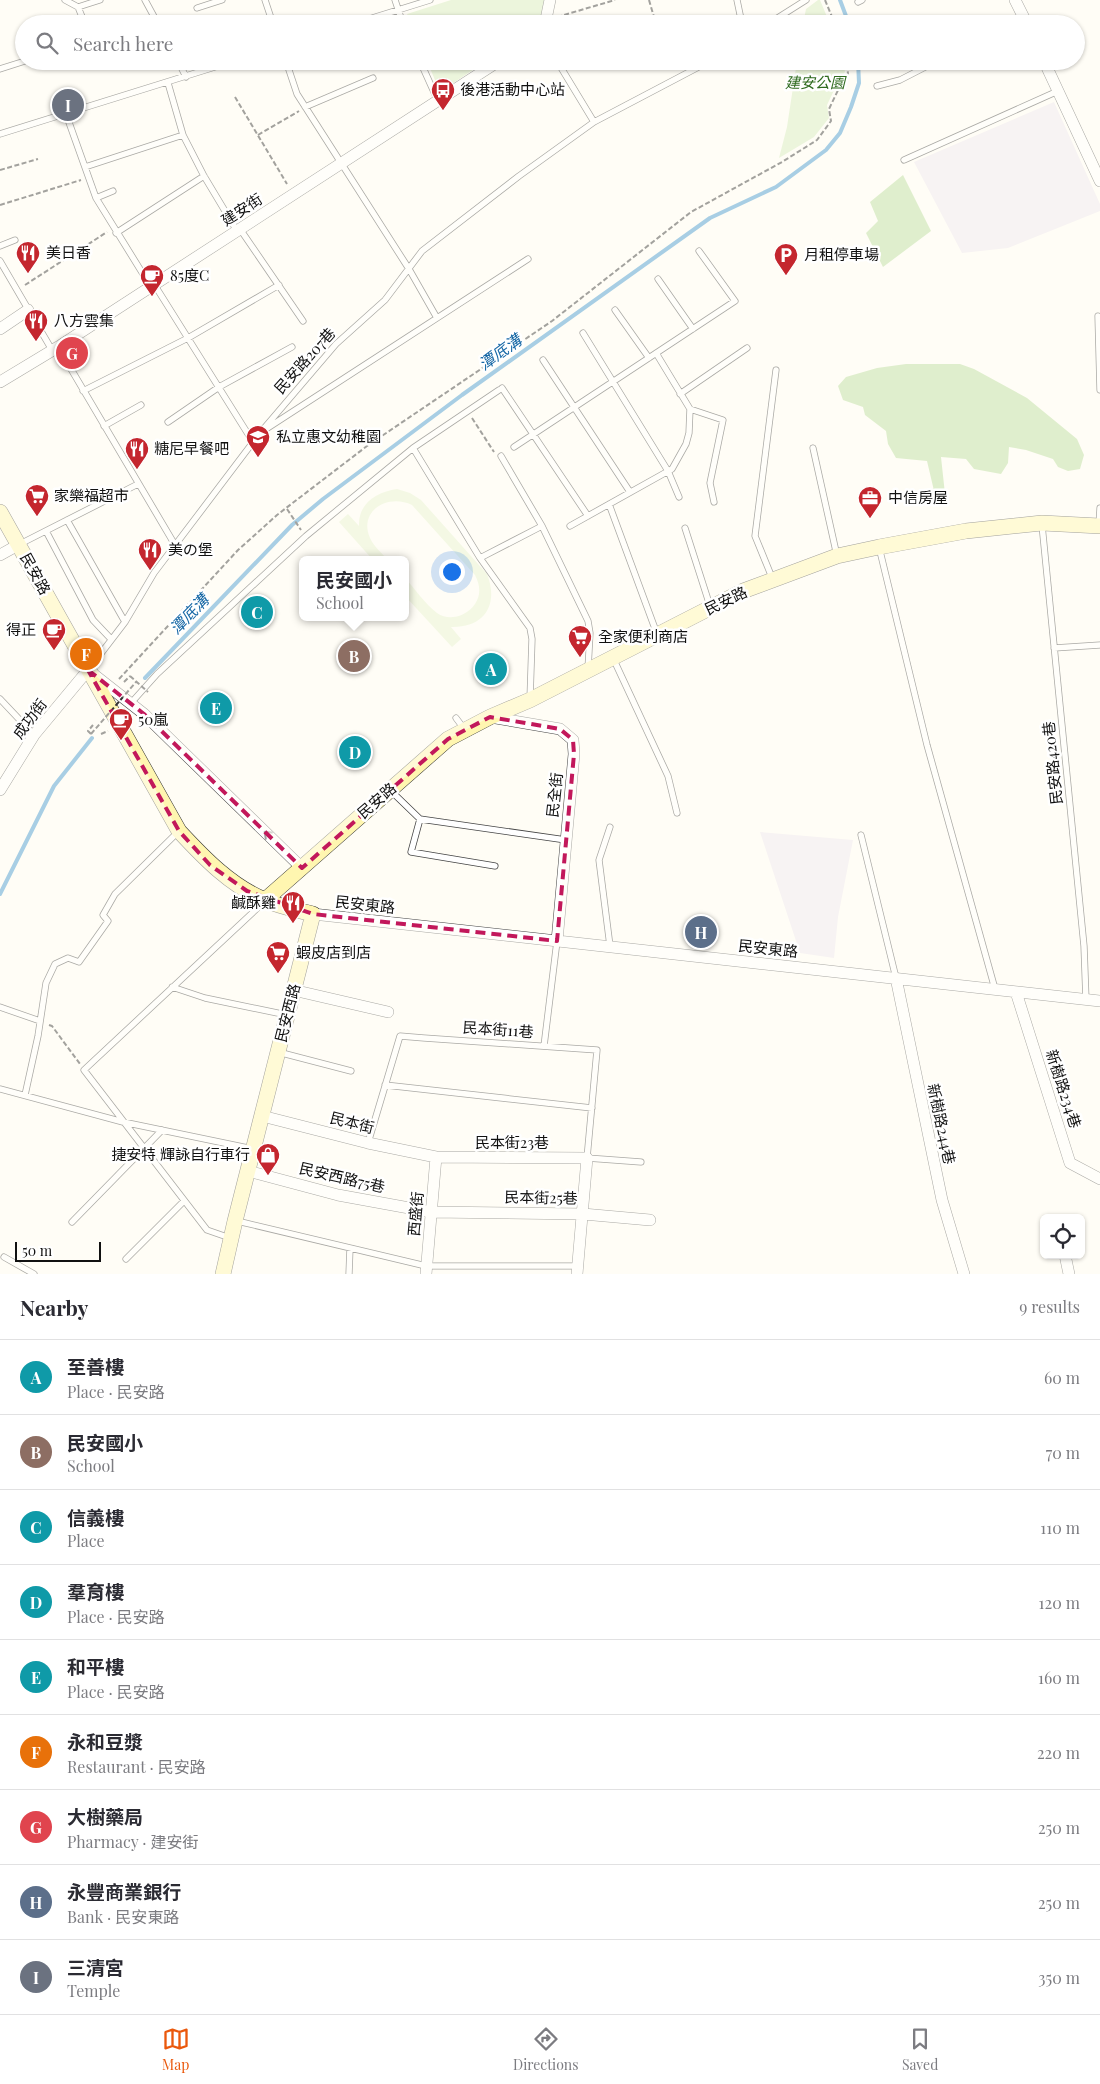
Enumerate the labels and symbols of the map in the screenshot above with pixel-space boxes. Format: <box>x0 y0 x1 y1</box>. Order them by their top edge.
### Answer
park label: 建安公園 <box>785 72 847 92</box>
bus stop icon: 後港活動中心站 <box>430 77 456 111</box>
place label: 後港活動中心站 <box>460 79 565 99</box>
pin: I <box>52 86 84 124</box>
street label: 建安街 <box>217 189 266 230</box>
restaurant icon: 美日香 <box>15 240 41 274</box>
place label: 美日香 <box>46 242 91 262</box>
parking icon: 月租停車場 <box>773 242 799 276</box>
place label: 月租停車場 <box>804 244 879 264</box>
cafe icon: 85度C <box>139 263 165 297</box>
place label: 85度C <box>170 265 209 285</box>
restaurant icon: 八方雲集 <box>23 308 49 342</box>
place label: 八方雲集 <box>54 310 114 330</box>
street label: 民安路207巷 <box>269 323 339 398</box>
water label: 潭底溝 <box>474 328 527 374</box>
pin: G <box>56 334 88 372</box>
school or university icon: 私立惠文幼稚園 <box>245 424 271 458</box>
place label: 私立惠文幼稚園 <box>276 426 381 446</box>
restaurant icon: 糖尼早餐吧 <box>124 436 150 470</box>
place label: 糖尼早餐吧 <box>154 438 229 458</box>
supermarket icon: 家樂福超市 <box>24 483 50 517</box>
place label: 家樂福超市 <box>54 485 129 505</box>
office icon: 中信房屋 <box>857 485 883 519</box>
place label: 中信房屋 <box>888 487 948 507</box>
restaurant icon: 美の堡 <box>137 537 163 571</box>
place label: 美の堡 <box>168 539 213 559</box>
street label: 民安路 <box>16 549 56 598</box>
your location <box>439 559 465 585</box>
street label: 民安路 <box>701 581 750 619</box>
water label: 潭底溝 <box>164 588 214 638</box>
pin: C <box>241 593 273 631</box>
cafe icon: 得正 <box>41 617 67 651</box>
place label: 得正 <box>6 619 36 639</box>
supermarket icon: 全家便利商店 <box>567 624 593 658</box>
place label: 全家便利商店 <box>598 626 688 646</box>
pin: F <box>70 635 102 673</box>
pin: B <box>338 637 370 675</box>
pin: A <box>475 650 507 688</box>
pin: E <box>200 689 232 727</box>
street label: 成功街 <box>8 694 51 742</box>
cafe icon: 50嵐 <box>108 707 134 741</box>
place label: 50嵐 <box>138 709 168 729</box>
street label: 民安路420巷 <box>1038 720 1066 806</box>
pin: D <box>339 733 371 771</box>
street label: 民全街 <box>542 771 566 818</box>
street label: 民安路 <box>353 778 400 823</box>
one-way arrow <box>263 831 272 840</box>
restaurant icon: 鹹酥雞 <box>280 890 306 924</box>
street label: 民安東路 <box>334 891 396 917</box>
place label: 鹹酥雞 <box>231 892 276 912</box>
pin: H <box>685 913 717 951</box>
street label: 民安東路 <box>737 935 799 961</box>
supermarket icon: 蝦皮店到店 <box>265 940 291 974</box>
place label: 蝦皮店到店 <box>296 942 371 962</box>
street label: 民安西路 <box>270 981 304 1044</box>
street label: 民本街11巷 <box>462 1017 534 1041</box>
street label: 新樹路234巷 <box>1042 1047 1086 1130</box>
street label: 新樹路244巷 <box>924 1082 960 1166</box>
street label: 民本街 <box>328 1107 377 1137</box>
street label: 民本街23巷 <box>475 1132 549 1152</box>
shop icon: 捷安特 輝詠自行車行 <box>255 1142 281 1176</box>
place label: 捷安特 輝詠自行車行 <box>111 1144 250 1164</box>
street label: 民安西路75巷 <box>297 1157 387 1197</box>
street label: 民本街25巷 <box>504 1186 578 1208</box>
street label: 西盛街 <box>403 1191 427 1237</box>
scale bar <box>15 1239 101 1262</box>

